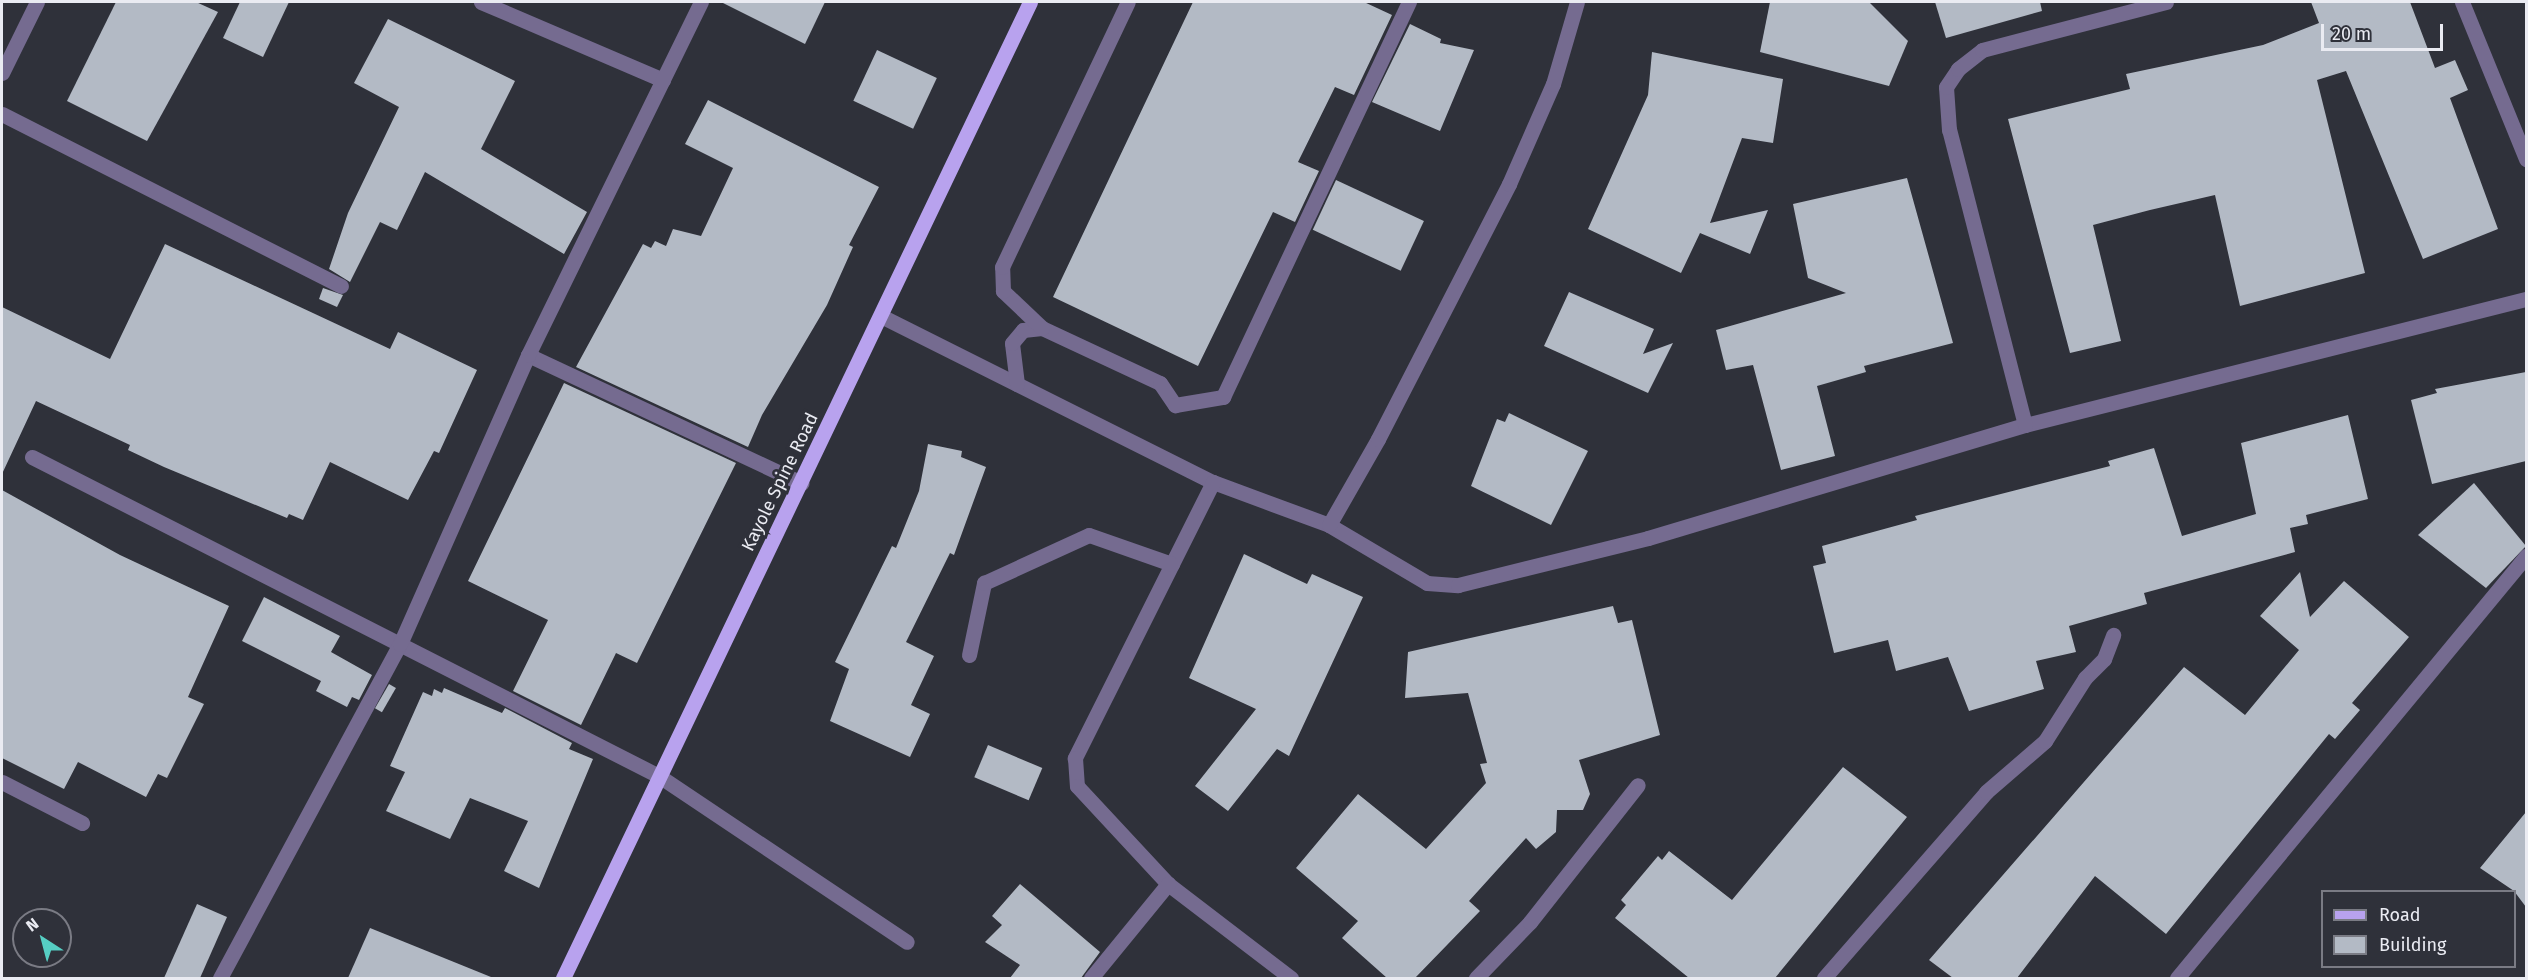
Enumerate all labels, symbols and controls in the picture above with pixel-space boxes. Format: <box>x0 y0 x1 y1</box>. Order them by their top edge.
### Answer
scale bar <box>2324 12 2446 50</box>
text: 20 m <box>2332 23 2371 45</box>
street label: Kayole Spine Road <box>737 409 823 555</box>
legend <box>2321 890 2516 968</box>
text: Road <box>2379 904 2421 926</box>
north arrow <box>12 908 72 968</box>
text: N <box>22 914 42 935</box>
text: Building <box>2379 934 2446 956</box>

